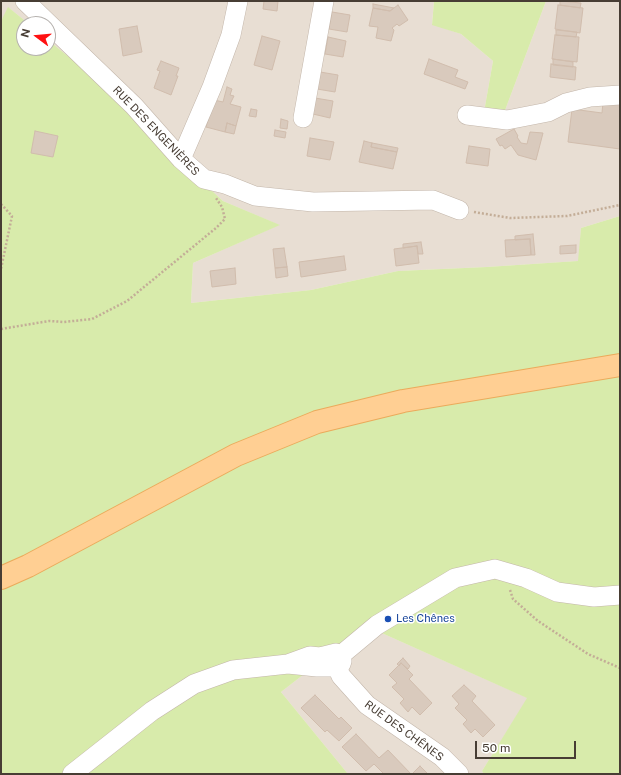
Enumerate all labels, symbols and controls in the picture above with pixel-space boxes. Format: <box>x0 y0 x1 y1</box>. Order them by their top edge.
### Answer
north arrow <box>16 16 56 56</box>
text: N <box>18 27 32 39</box>
street label: RUE DES ENGENIÈRES <box>110 84 202 178</box>
place label: Les Chênes <box>396 612 455 626</box>
marker: Les Chênes <box>383 614 393 624</box>
street label: RUE DES CHÊNES <box>362 698 446 764</box>
scale bar <box>477 733 578 759</box>
text: 50 m <box>482 741 510 755</box>

